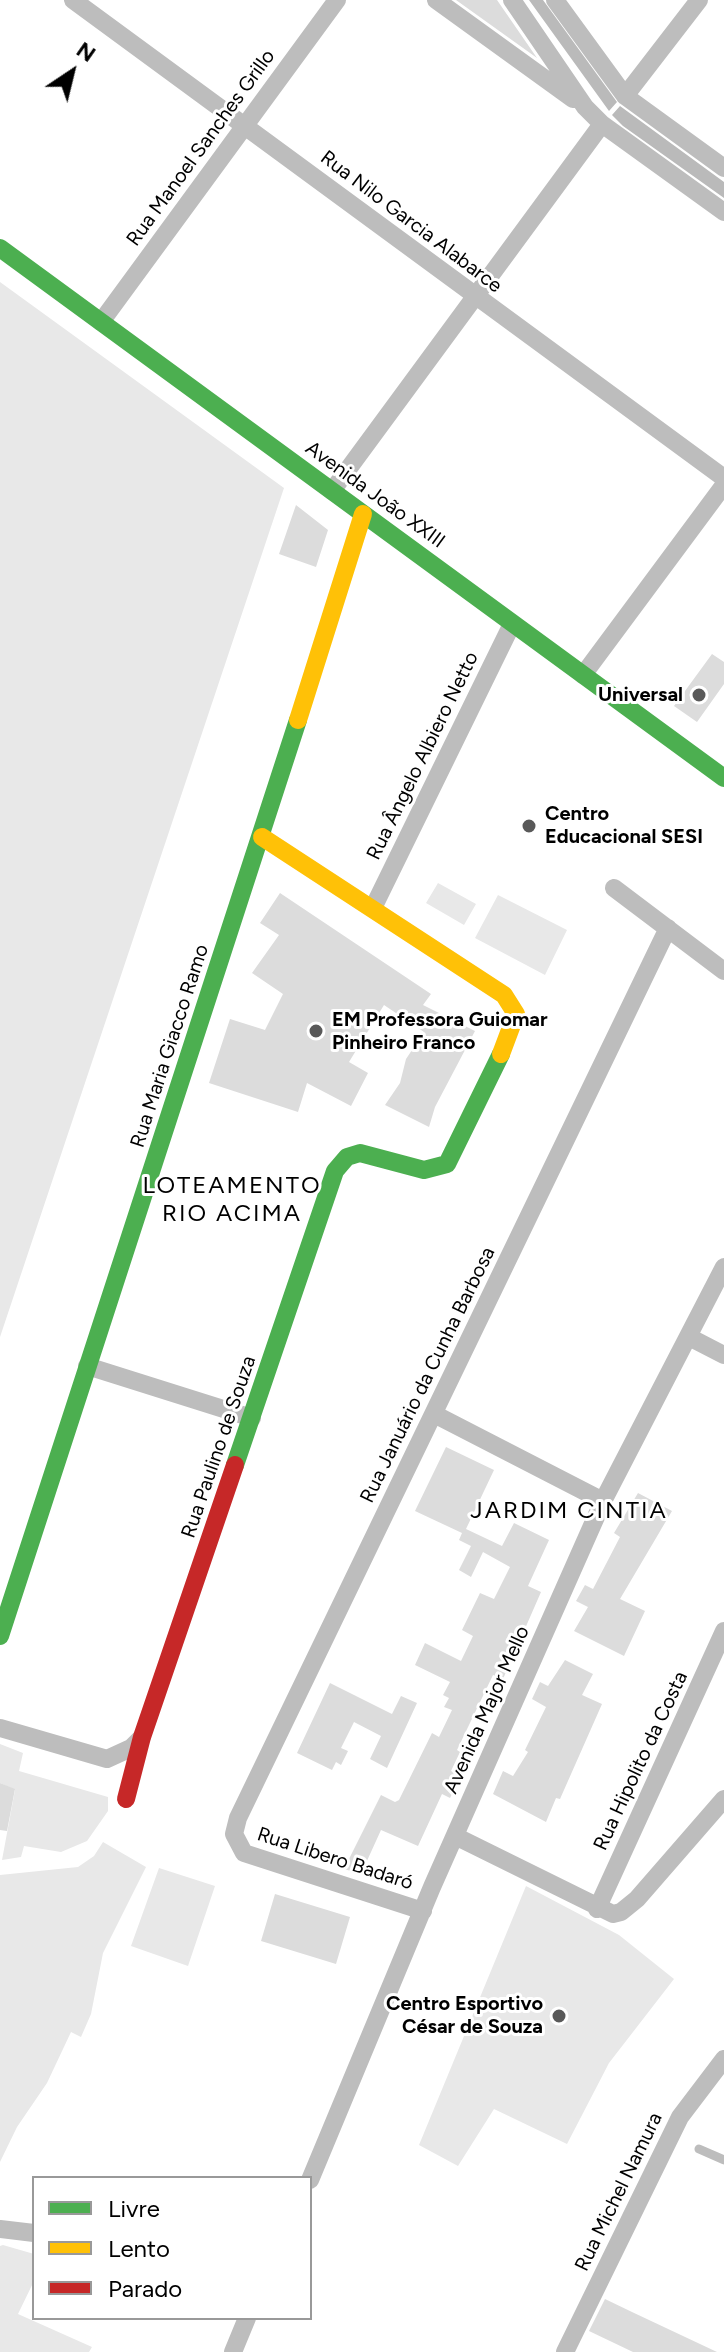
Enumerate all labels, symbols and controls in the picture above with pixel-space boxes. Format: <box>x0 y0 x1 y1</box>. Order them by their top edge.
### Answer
north arrow <box>32 32 112 112</box>
text: N <box>71 36 101 68</box>
street label: Rua Manoel Sanches Grillo <box>122 45 280 251</box>
street label: Rua Nilo Garcia Alabarce <box>315 146 507 298</box>
street label: Avenida João XXIII <box>301 436 449 554</box>
street label: Rua Ângelo Albiero Netto <box>362 648 484 864</box>
place label: Universal <box>598 683 683 707</box>
marker: Universal <box>690 686 708 704</box>
place label: Centro Educacional SESI <box>545 802 703 849</box>
marker: Centro Educacional SESI <box>520 817 538 835</box>
street label: Rua Maria Giacco Ramo <box>126 941 214 1151</box>
place label: EM Professora Guiomar Pinheiro Franco <box>332 1008 548 1055</box>
marker: EM Professora Guiomar Pinheiro Franco <box>307 1022 325 1040</box>
district label: LOTEAMENTO RIO ACIMA <box>142 1172 322 1228</box>
street label: Rua Januário da Cunha Barbosa <box>355 1243 501 1507</box>
street label: Rua Paulino de Souza <box>177 1353 261 1541</box>
district label: JARDIM CINTIA <box>470 1497 668 1525</box>
street label: Avenida Major Mello <box>439 1622 535 1798</box>
street label: Rua Hipolito da Costa <box>589 1668 693 1854</box>
street label: Rua Libero Badaró <box>254 1822 416 1896</box>
place label: Centro Esportivo César de Souza <box>386 1992 543 2039</box>
marker: Centro Esportivo César de Souza <box>550 2007 568 2025</box>
street label: Rua Michel Namura <box>570 2109 668 2275</box>
legend <box>32 2176 312 2320</box>
text: Livre <box>108 2194 160 2223</box>
text: Lento <box>108 2234 170 2263</box>
text: Parado <box>108 2274 182 2303</box>

